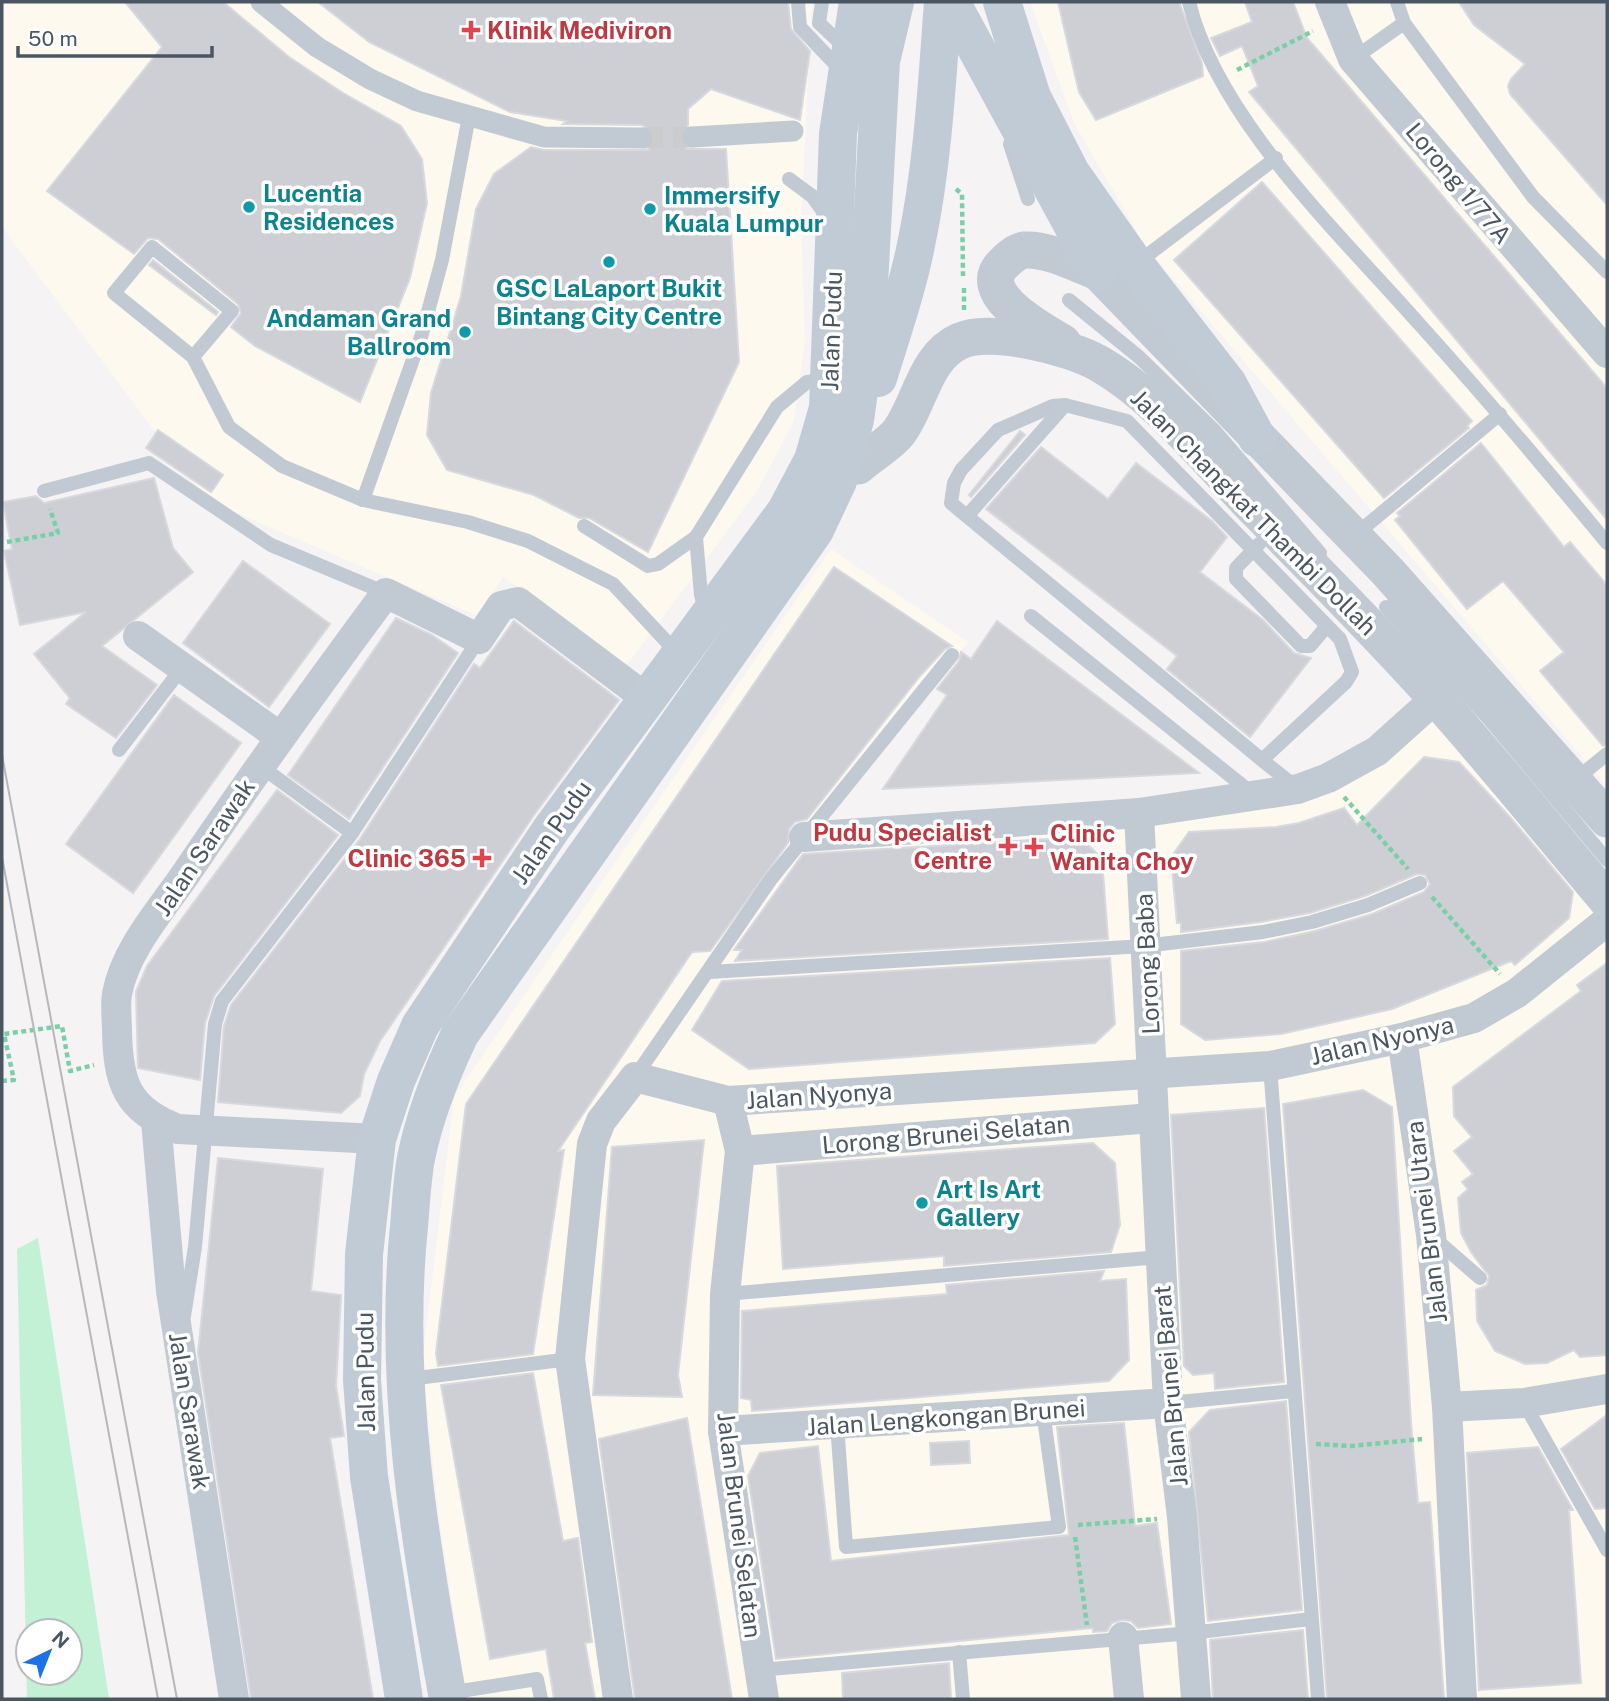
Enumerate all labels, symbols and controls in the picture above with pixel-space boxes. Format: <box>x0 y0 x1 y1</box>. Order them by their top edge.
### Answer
scale bar <box>18 14 212 58</box>
place label: Klinik Mediviron <box>487 16 672 44</box>
marker: Klinik Mediviron <box>461 20 481 40</box>
text: 50 m <box>28 26 78 51</box>
street label: Lorong 1/77A <box>1400 117 1518 249</box>
place label: Lucentia Residences <box>263 179 394 235</box>
place label: Immersify Kuala Lumpur <box>664 181 824 237</box>
marker: Lucentia Residences <box>241 199 257 215</box>
marker: Immersify Kuala Lumpur <box>642 201 658 217</box>
marker: GSC LaLaport Bukit Bintang City Centre <box>601 254 617 270</box>
street label: Jalan Pudu <box>815 271 847 391</box>
place label: GSC LaLaport Bukit Bintang City Centre <box>496 274 722 330</box>
place label: Andaman Grand Ballroom <box>266 304 451 360</box>
marker: Andaman Grand Ballroom <box>457 324 473 340</box>
street label: Jalan Changkat Thambi Dollah <box>1125 383 1383 641</box>
street label: Jalan Sarawak <box>148 773 260 921</box>
street label: Jalan Pudu <box>505 775 597 889</box>
place label: Pudu Specialist Centre <box>813 818 992 874</box>
place label: Clinic Wanita Choy <box>1050 819 1194 875</box>
marker: Pudu Specialist Centre <box>998 836 1018 856</box>
marker: Clinic Wanita Choy <box>1024 837 1044 857</box>
place label: Clinic 365 <box>347 844 466 872</box>
marker: Clinic 365 <box>472 848 492 868</box>
street label: Lorong Baba <box>1129 893 1165 1035</box>
street label: Jalan Nyonya <box>1308 1010 1456 1070</box>
street label: Jalan Nyonya <box>745 1076 893 1114</box>
street label: Lorong Brunei Selatan <box>821 1109 1071 1159</box>
street label: Jalan Brunei Utara <box>1400 1119 1452 1325</box>
place label: Art Is Art Gallery <box>936 1175 1041 1231</box>
marker: Art Is Art Gallery <box>914 1195 930 1211</box>
street label: Jalan Brunei Barat <box>1147 1284 1193 1488</box>
street label: Jalan Pudu <box>350 1312 380 1432</box>
street label: Jalan Sarawak <box>164 1330 216 1492</box>
street label: Jalan Lengkongan Brunei <box>806 1393 1086 1441</box>
street label: Jalan Brunei Selatan <box>712 1410 768 1640</box>
north arrow <box>14 1617 84 1687</box>
text: N <box>48 1626 74 1653</box>

